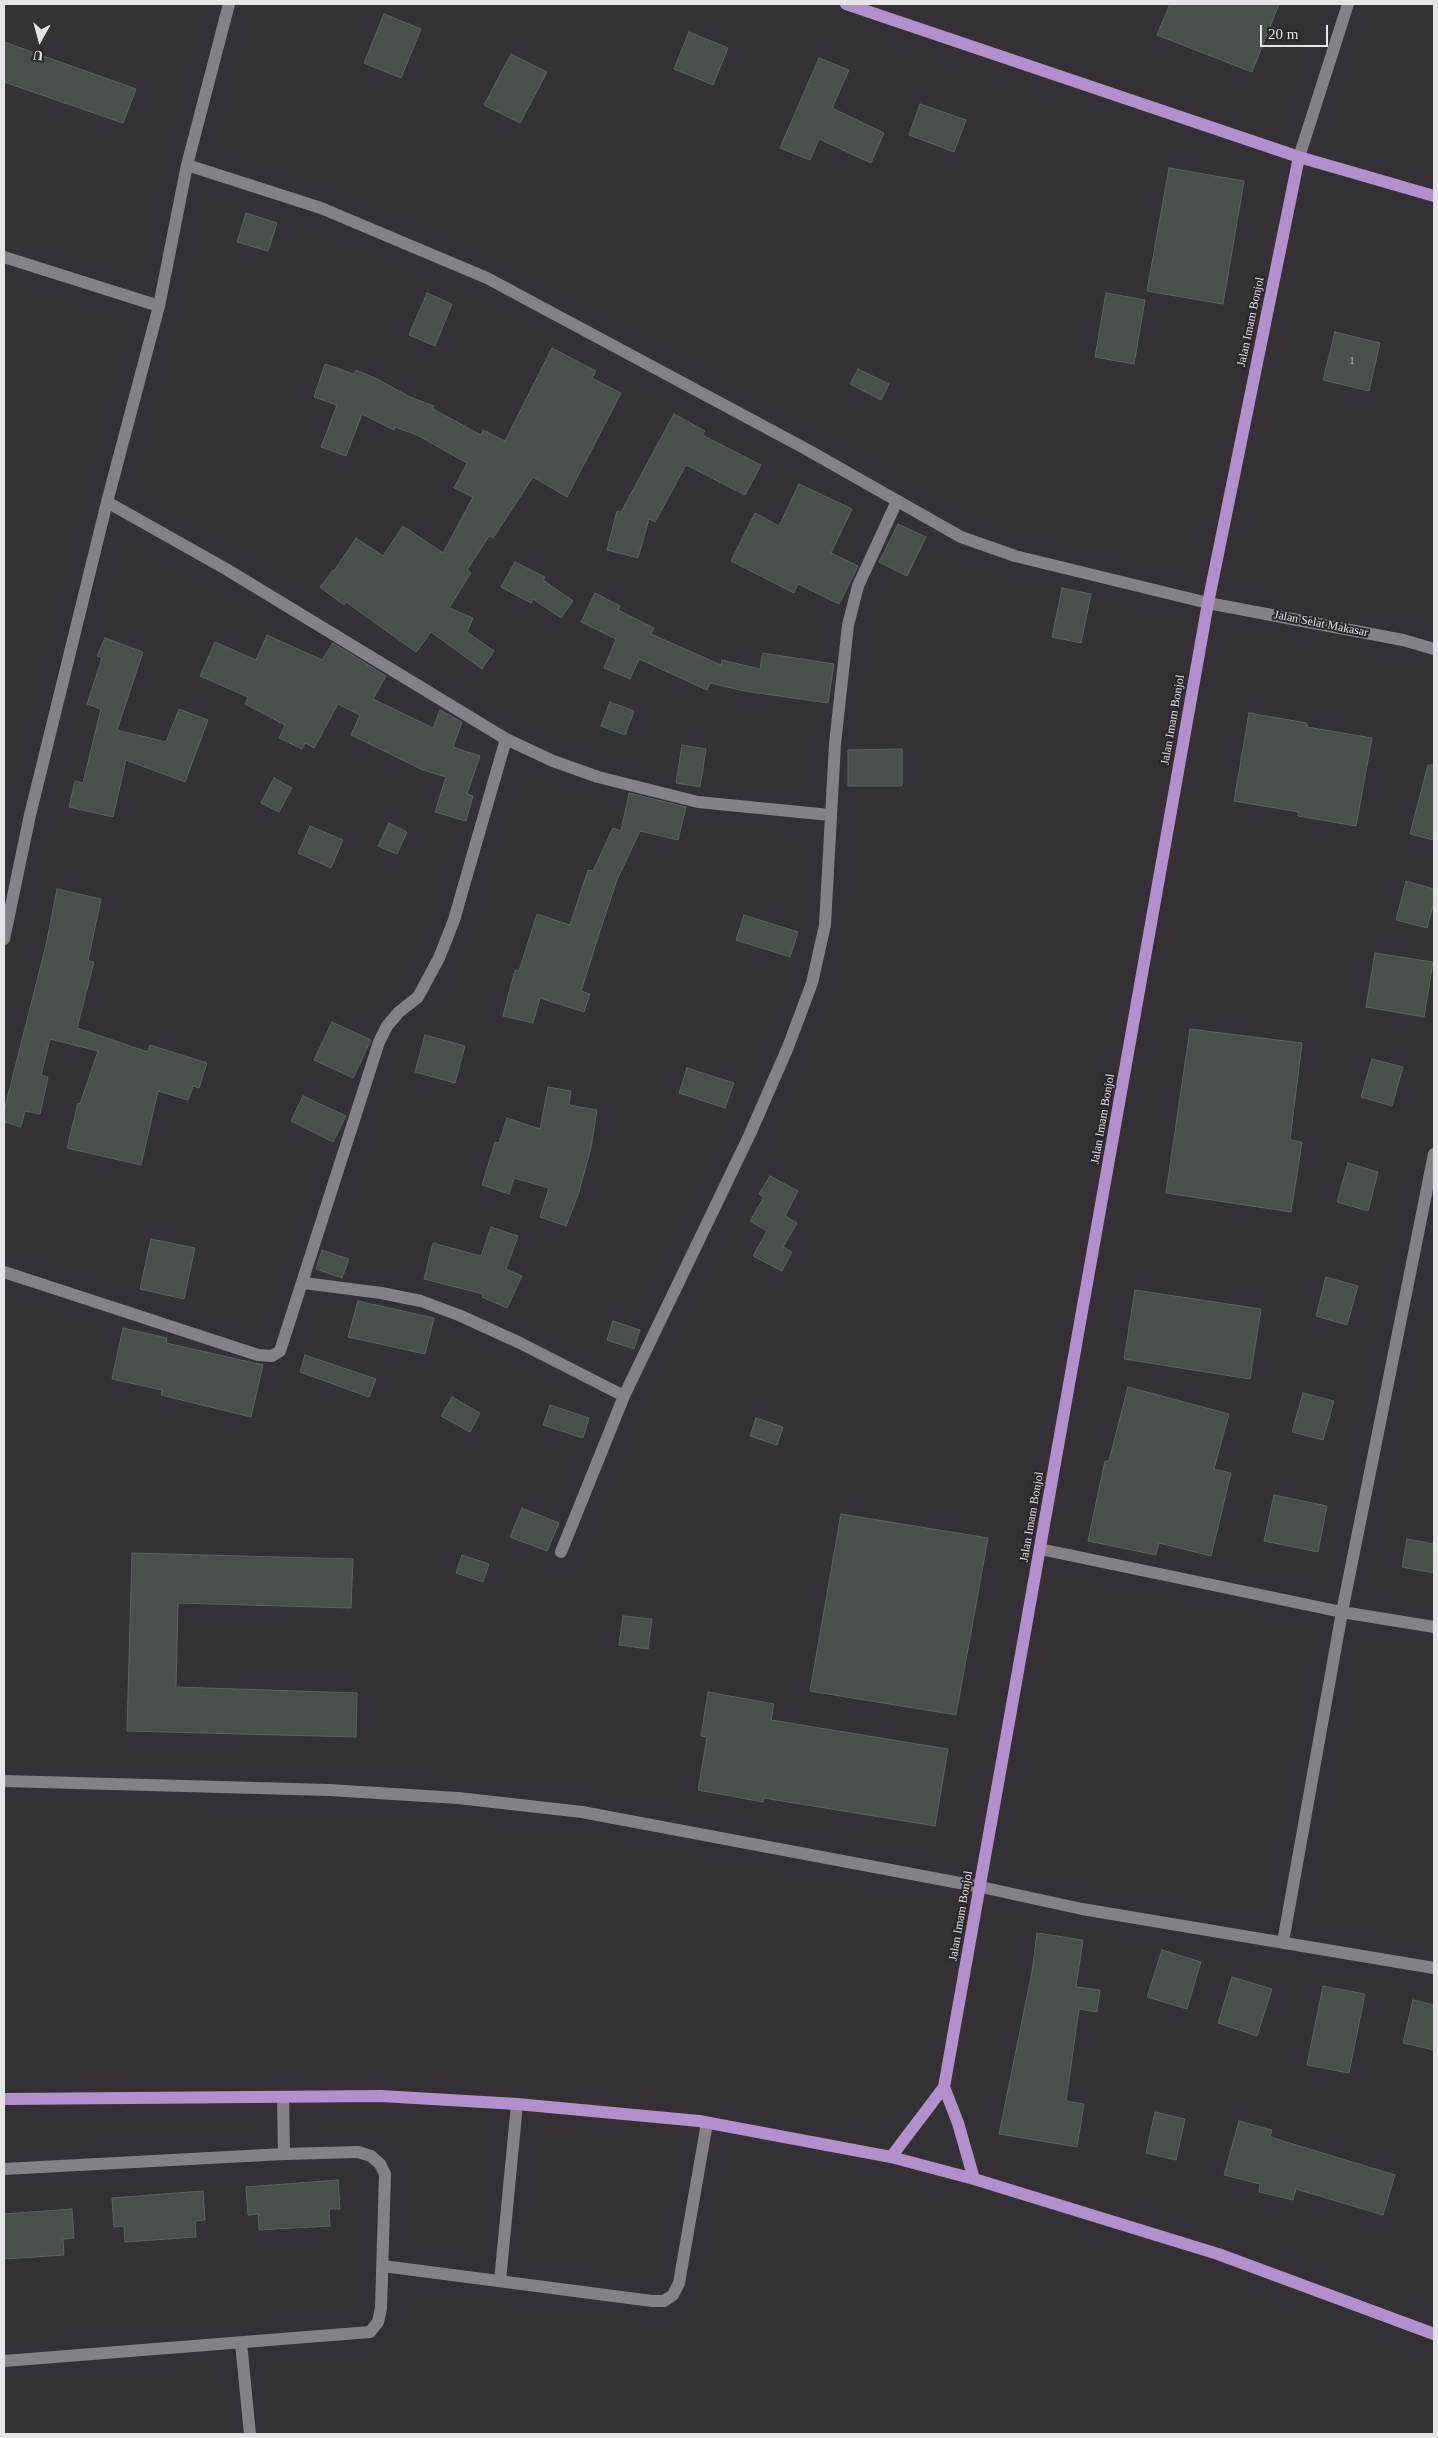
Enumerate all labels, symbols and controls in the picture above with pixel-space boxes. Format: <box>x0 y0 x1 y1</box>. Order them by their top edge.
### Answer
north arrow <box>15 15 65 65</box>
scale bar <box>1263 15 1330 47</box>
text: 20 m <box>1268 26 1298 42</box>
text: U <box>32 47 44 63</box>
street label: Jalan Imam Bonjol <box>1234 276 1268 368</box>
house number: 1 <box>1350 355 1354 367</box>
street label: Jalan Selat Makasar <box>1273 608 1369 640</box>
street label: Jalan Imam Bonjol <box>1158 674 1188 766</box>
street label: Jalan Imam Bonjol <box>1088 1073 1118 1165</box>
street label: Jalan Imam Bonjol <box>1017 1471 1047 1563</box>
street label: Jalan Imam Bonjol <box>946 1870 976 1962</box>

